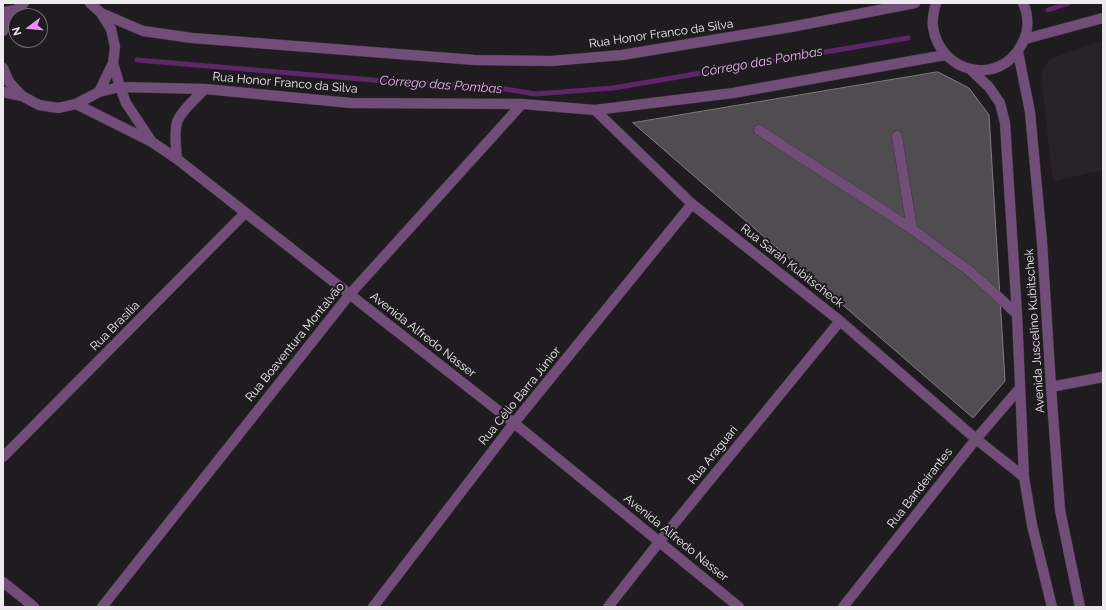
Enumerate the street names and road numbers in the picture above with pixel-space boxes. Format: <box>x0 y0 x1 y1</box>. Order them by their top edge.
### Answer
street label: Rua Honor Franco da Silva <box>588 17 734 51</box>
street label: Rua Honor Franco da Silva <box>212 69 358 97</box>
street label: Rua Sarah Kubitscheck <box>737 221 847 311</box>
street label: Avenida Juscelino Kubitschek <box>1022 249 1048 413</box>
street label: Rua Boaventura Montalvão <box>242 280 348 404</box>
street label: Avenida Alfredo Nasser <box>367 289 479 381</box>
street label: Rua Brasília <box>87 298 143 354</box>
street label: Rua Célio Barra Júnior <box>476 344 564 448</box>
street label: Rua Araguari <box>685 423 741 487</box>
street label: Rua Bandeirantes <box>884 445 956 531</box>
street label: Avenida Alfredo Nasser <box>621 491 731 585</box>

